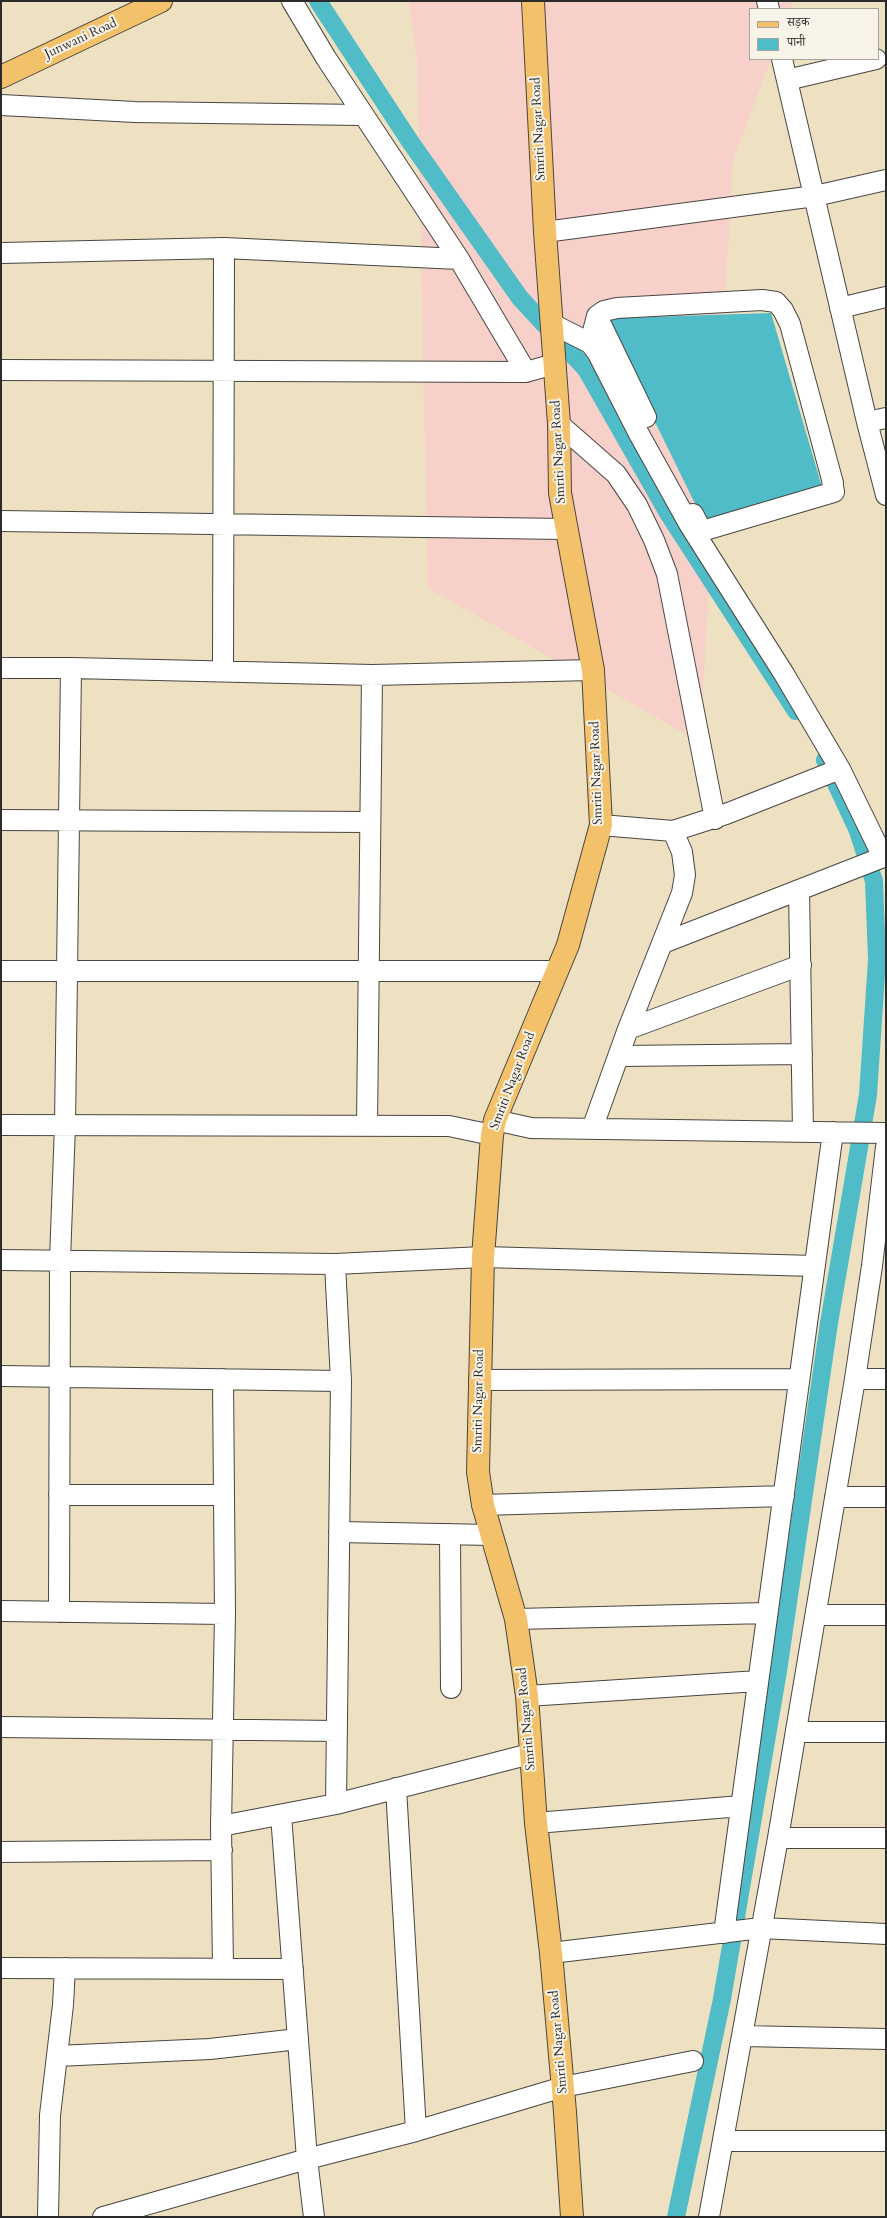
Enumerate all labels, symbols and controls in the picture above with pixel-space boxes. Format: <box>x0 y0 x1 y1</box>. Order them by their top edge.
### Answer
legend <box>749 8 879 60</box>
text: सड़क <box>787 14 810 30</box>
street label: Junwani Road <box>42 15 120 63</box>
text: पानी <box>787 34 805 50</box>
street label: Smriti Nagar Road <box>529 77 549 181</box>
street label: Smriti Nagar Road <box>549 400 569 504</box>
street label: Smriti Nagar Road <box>587 721 607 825</box>
street label: Smriti Nagar Road <box>487 1030 539 1132</box>
street label: Smriti Nagar Road <box>470 1349 488 1453</box>
street label: Smriti Nagar Road <box>515 1667 539 1771</box>
street label: Smriti Nagar Road <box>547 1990 571 2094</box>

